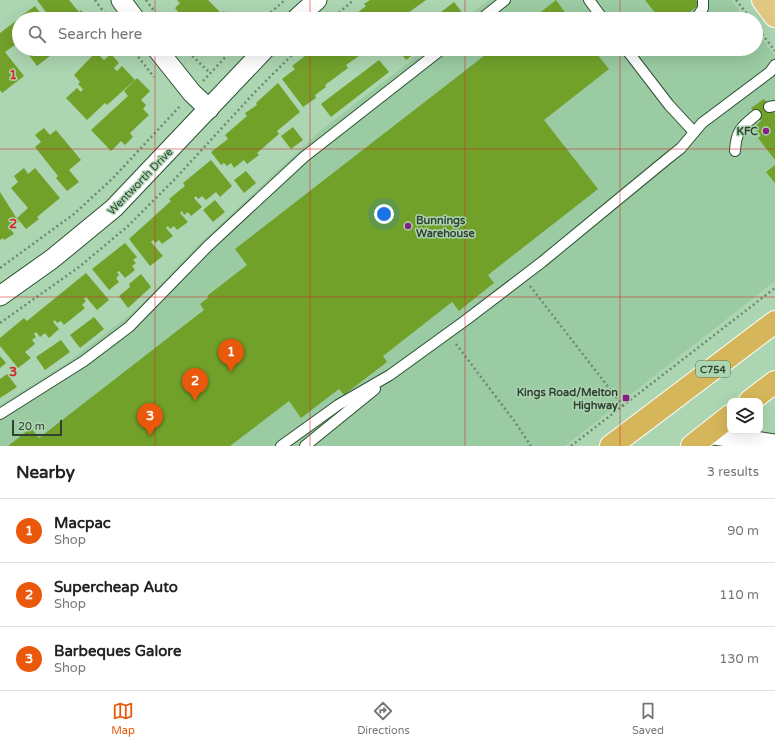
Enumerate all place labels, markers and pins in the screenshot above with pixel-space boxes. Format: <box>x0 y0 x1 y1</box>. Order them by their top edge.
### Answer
place label: KFC <box>737 125 758 138</box>
marker: KFC <box>761 126 771 136</box>
place label: Bunnings Warehouse <box>416 214 476 240</box>
marker: Bunnings Warehouse <box>403 221 413 231</box>
pin: 1 <box>218 339 244 372</box>
pin: 2 <box>182 368 208 401</box>
place label: Kings Road/Melton Highway <box>517 386 618 413</box>
marker: Kings Road/Melton Highway <box>621 393 631 403</box>
pin: 3 <box>137 403 163 436</box>

